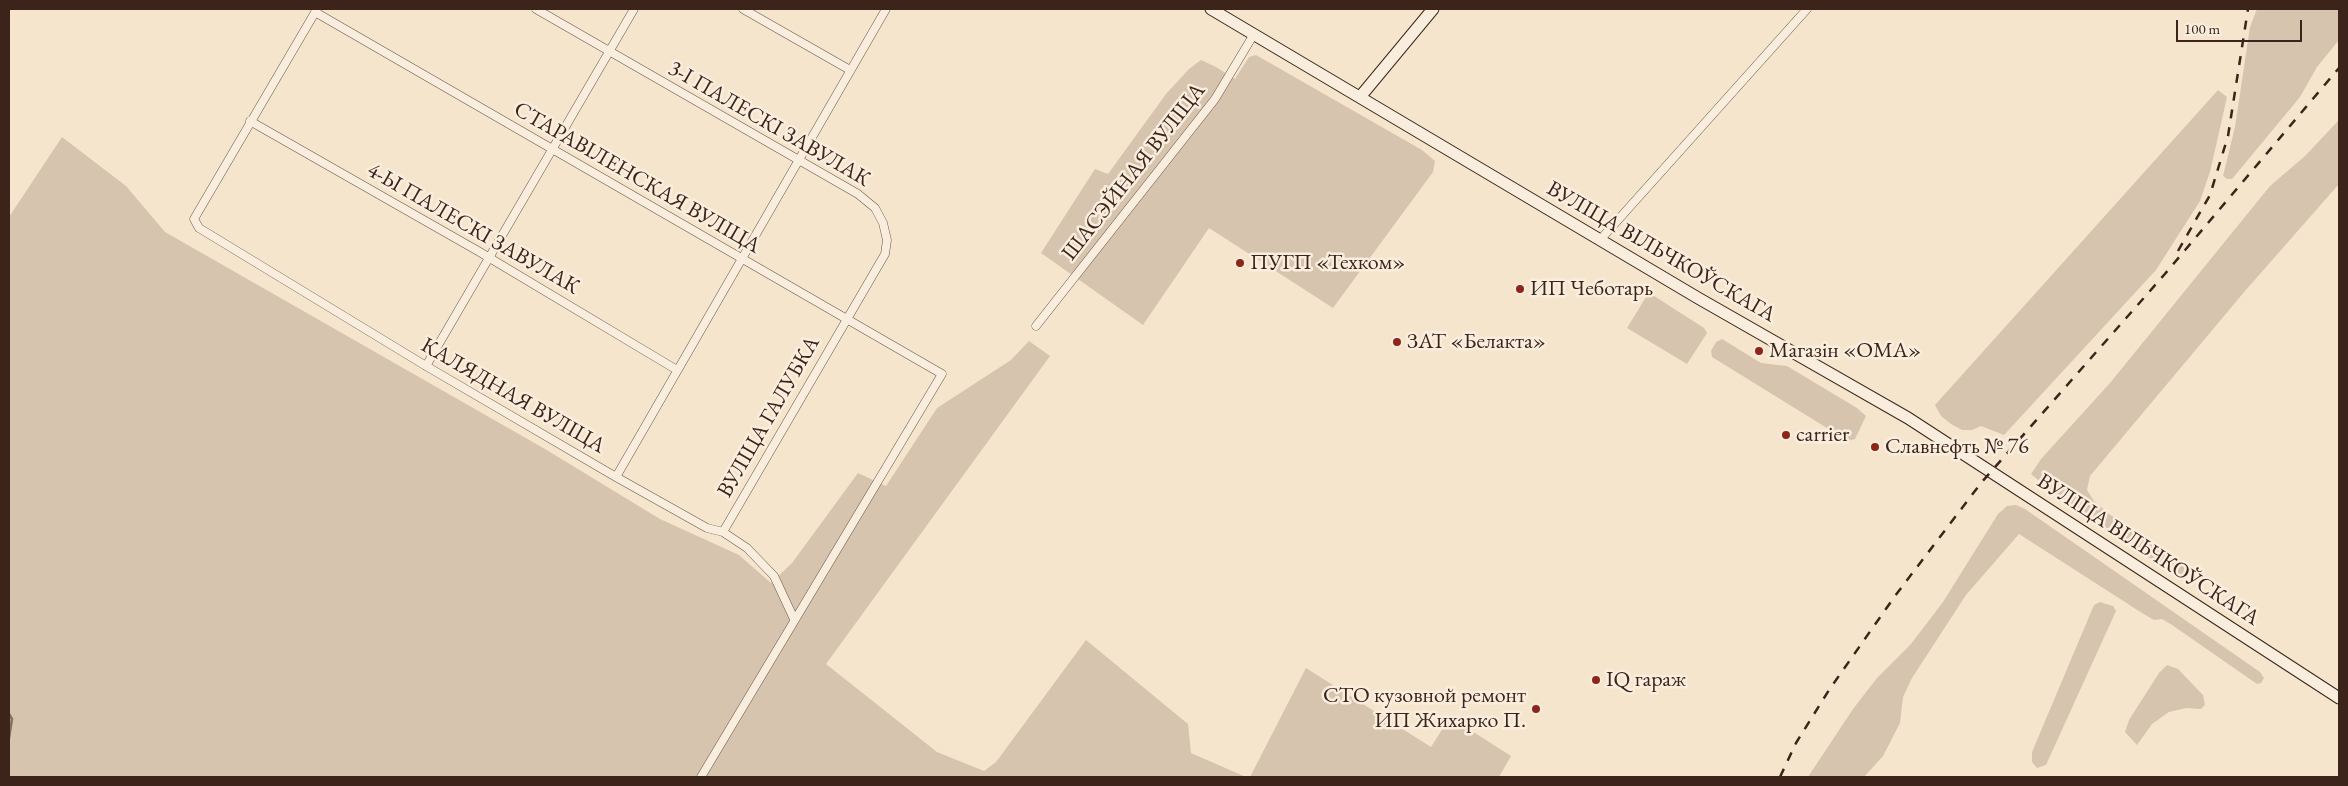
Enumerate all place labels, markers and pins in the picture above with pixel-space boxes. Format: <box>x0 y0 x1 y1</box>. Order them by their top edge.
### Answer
place label: ПУГП «Техком» <box>1250 250 1405 276</box>
marker: ПУГП «Техком» <box>1234 257 1246 269</box>
place label: ИП Чеботарь <box>1530 276 1653 302</box>
marker: ИП Чеботарь <box>1514 283 1526 295</box>
place label: ЗАТ «Белакта» <box>1407 329 1546 355</box>
marker: ЗАТ «Белакта» <box>1391 336 1403 348</box>
place label: Магазін «ОМА» <box>1769 338 1921 364</box>
marker: Магазін «ОМА» <box>1753 345 1765 357</box>
place label: carrier <box>1796 422 1849 448</box>
marker: carrier <box>1780 429 1792 441</box>
place label: Славнефть № 76 <box>1885 434 2029 460</box>
marker: Славнефть № 76 <box>1869 441 1881 453</box>
place label: IQ гараж <box>1606 667 1686 693</box>
marker: IQ гараж <box>1590 674 1602 686</box>
place label: СТО кузовной ремонт ИП Жихарко П. <box>1323 683 1526 734</box>
marker: СТО кузовной ремонт ИП Жихарко П. <box>1530 703 1542 715</box>

